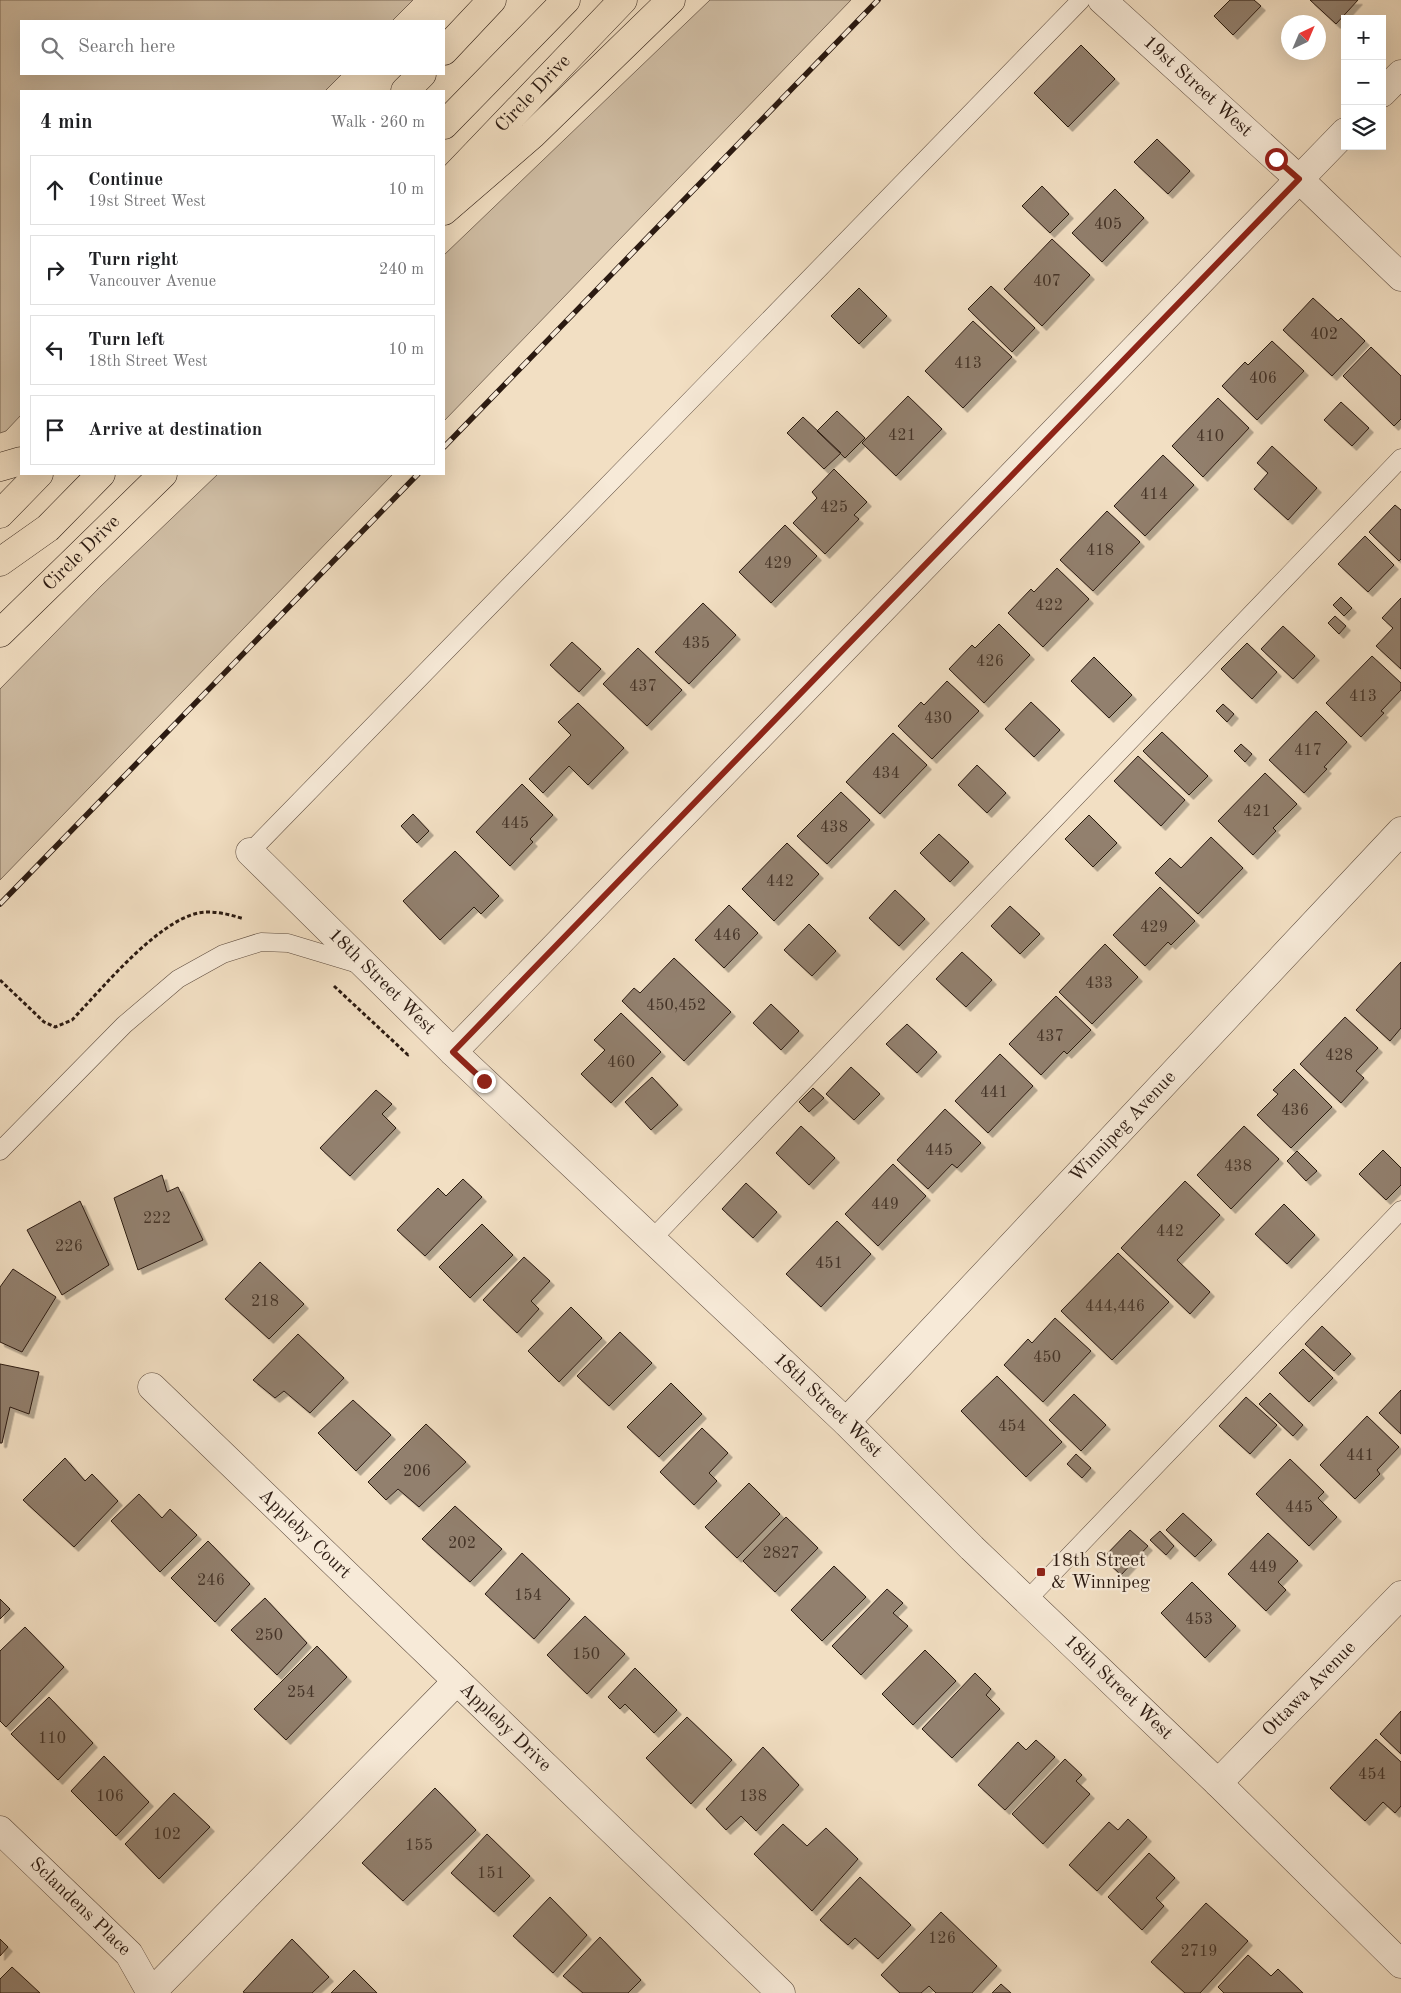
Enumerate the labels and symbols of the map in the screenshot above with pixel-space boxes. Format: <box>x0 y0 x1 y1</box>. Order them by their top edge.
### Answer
north arrow <box>1281 15 1326 60</box>
street label: 19st Street West <box>1139 33 1256 141</box>
street label: Circle Drive <box>492 52 574 136</box>
route start <box>1265 148 1288 171</box>
house number: 405 <box>1094 217 1122 233</box>
house number: 407 <box>1033 274 1061 290</box>
house number: 402 <box>1310 327 1338 343</box>
house number: 413 <box>954 356 982 372</box>
house number: 406 <box>1249 371 1277 387</box>
house number: 421 <box>888 428 916 444</box>
house number: 410 <box>1196 429 1224 445</box>
house number: 414 <box>1140 487 1168 503</box>
house number: 425 <box>820 500 848 516</box>
street label: Circle Drive <box>40 512 124 595</box>
house number: 418 <box>1086 543 1114 559</box>
house number: 429 <box>764 556 792 572</box>
house number: 422 <box>1035 598 1063 614</box>
house number: 435 <box>682 636 710 652</box>
house number: 426 <box>976 654 1004 670</box>
house number: 437 <box>629 679 657 695</box>
house number: 413 <box>1349 689 1377 705</box>
house number: 430 <box>924 711 952 727</box>
house number: 417 <box>1294 743 1322 759</box>
house number: 434 <box>872 766 900 782</box>
house number: 421 <box>1243 804 1271 820</box>
house number: 445 <box>501 816 529 832</box>
house number: 438 <box>820 820 848 836</box>
house number: 442 <box>766 874 794 890</box>
house number: 429 <box>1140 920 1168 936</box>
street label: 18th Street West <box>324 925 439 1039</box>
house number: 446 <box>713 928 741 944</box>
house number: 433 <box>1085 976 1113 992</box>
house number: 450,452 <box>646 998 706 1014</box>
house number: 437 <box>1036 1029 1064 1045</box>
house number: 428 <box>1325 1048 1353 1064</box>
house number: 460 <box>607 1055 635 1071</box>
street label: Winnipeg Avenue <box>1067 1067 1180 1186</box>
route end <box>473 1070 496 1093</box>
house number: 441 <box>980 1085 1008 1101</box>
house number: 436 <box>1281 1103 1309 1119</box>
house number: 445 <box>925 1143 953 1159</box>
house number: 438 <box>1224 1159 1252 1175</box>
house number: 449 <box>871 1197 899 1213</box>
house number: 222 <box>143 1211 171 1227</box>
house number: 442 <box>1156 1224 1184 1240</box>
house number: 226 <box>55 1239 83 1255</box>
house number: 451 <box>815 1256 843 1272</box>
house number: 218 <box>251 1294 279 1310</box>
house number: 444,446 <box>1085 1299 1145 1315</box>
street label: 18th Street West <box>770 1349 886 1462</box>
house number: 450 <box>1033 1350 1061 1366</box>
house number: 454 <box>998 1419 1026 1435</box>
house number: 441 <box>1346 1448 1374 1464</box>
house number: 206 <box>403 1464 431 1480</box>
street label: Appleby Court <box>255 1486 354 1583</box>
house number: 445 <box>1285 1500 1313 1516</box>
house number: 202 <box>448 1536 476 1552</box>
house number: 2827 <box>762 1546 800 1562</box>
place label: 18th Street & Winnipeg <box>1051 1552 1151 1593</box>
house number: 449 <box>1249 1560 1277 1576</box>
marker: 18th Street & Winnipeg <box>1035 1566 1047 1578</box>
house number: 246 <box>197 1573 225 1589</box>
house number: 154 <box>514 1588 542 1604</box>
house number: 453 <box>1185 1612 1213 1628</box>
house number: 250 <box>255 1628 283 1644</box>
street label: 18th Street West <box>1060 1632 1176 1744</box>
street label: Ottawa Avenue <box>1259 1638 1360 1740</box>
house number: 150 <box>572 1647 600 1663</box>
street label: Appleby Drive <box>456 1679 555 1776</box>
house number: 254 <box>287 1685 315 1701</box>
house number: 110 <box>38 1731 66 1747</box>
house number: 454 <box>1358 1767 1386 1783</box>
house number: 106 <box>96 1789 124 1805</box>
house number: 138 <box>739 1789 767 1805</box>
house number: 102 <box>153 1827 181 1843</box>
house number: 155 <box>405 1838 433 1854</box>
street label: Sclandens Place <box>26 1854 134 1959</box>
house number: 151 <box>477 1866 505 1882</box>
house number: 126 <box>928 1931 956 1947</box>
house number: 2719 <box>1180 1944 1218 1960</box>

